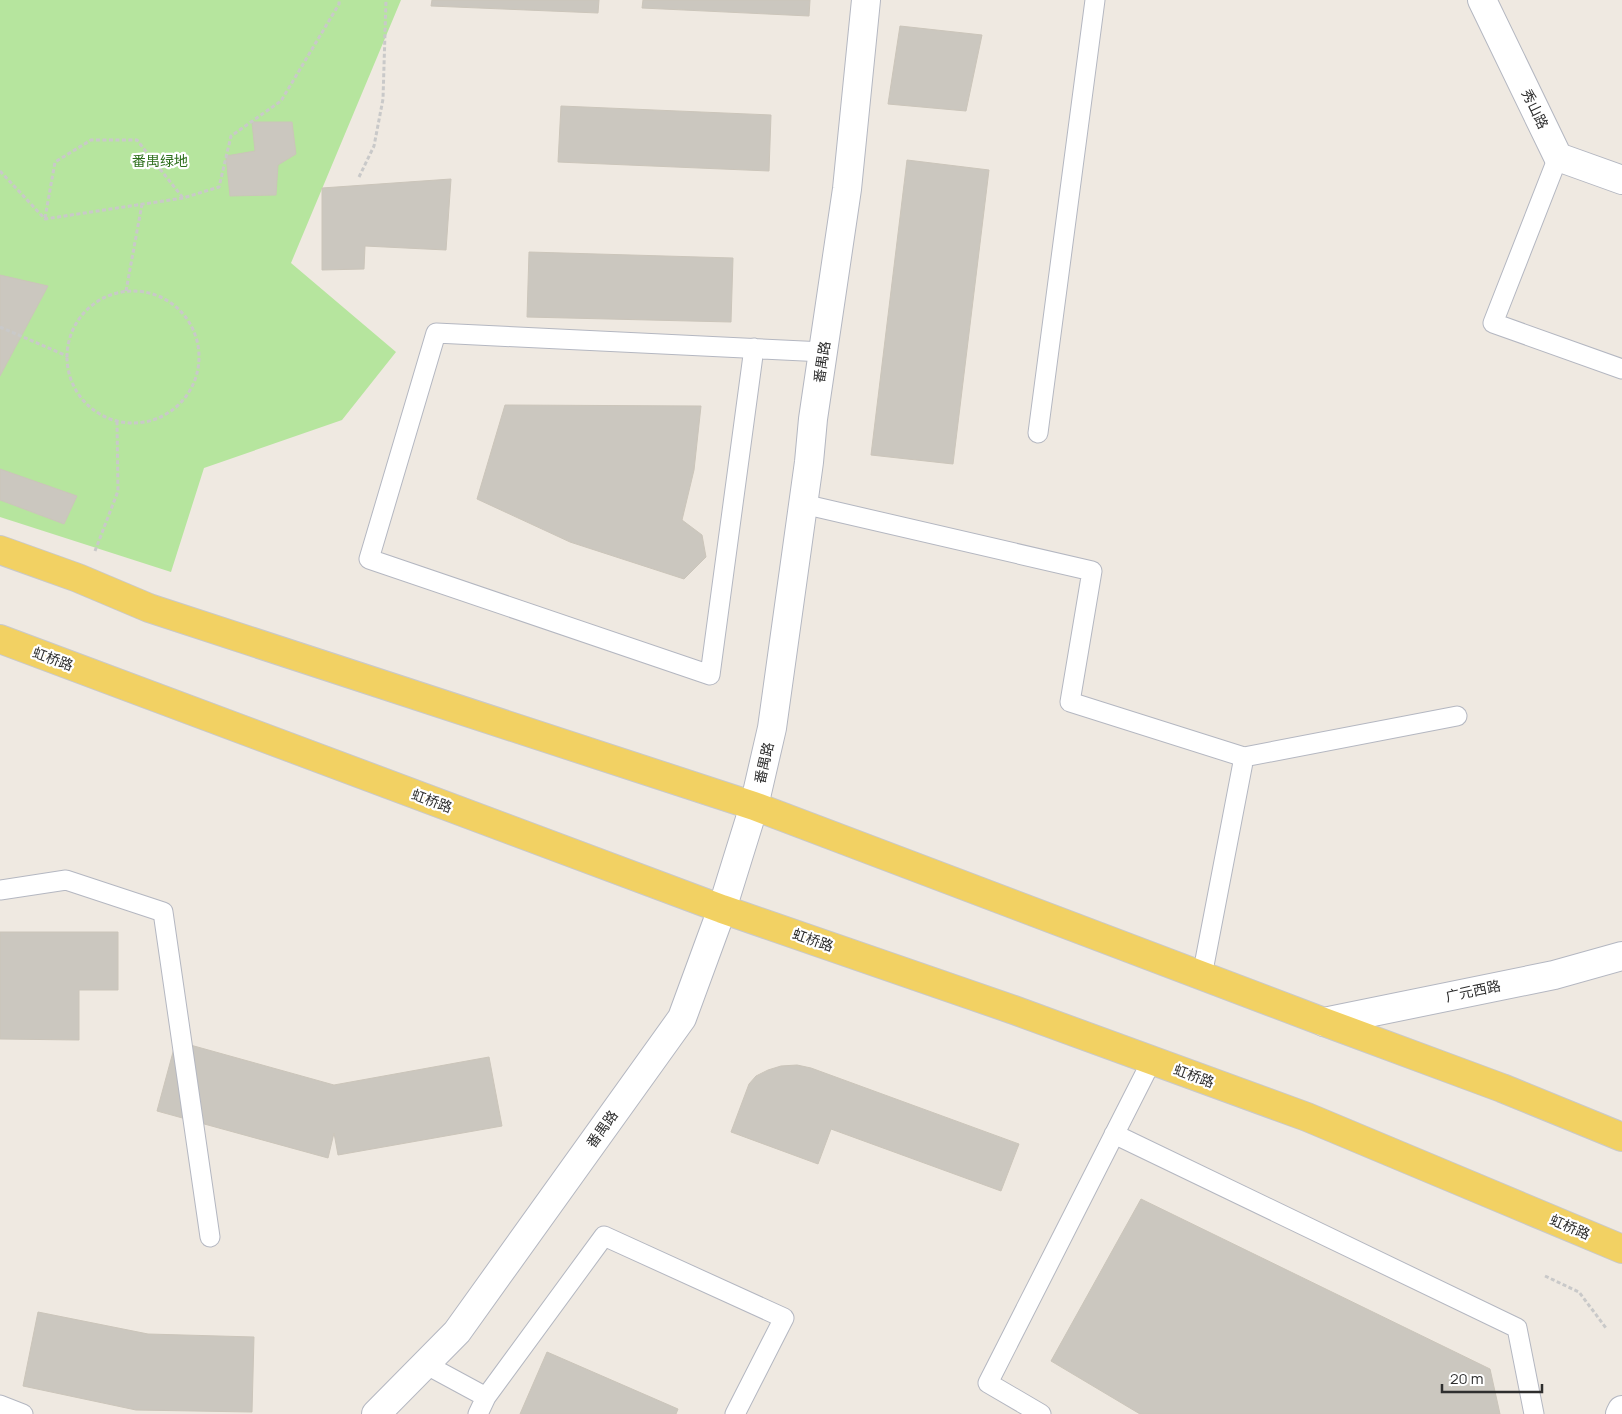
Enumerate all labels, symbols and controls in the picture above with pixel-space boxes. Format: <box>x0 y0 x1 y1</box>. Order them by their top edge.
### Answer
street label: 秀山路 <box>1518 86 1553 132</box>
park label: 番禺绿地 <box>132 151 188 170</box>
street label: 番禺路 <box>809 340 834 384</box>
street label: 虹桥路 <box>30 642 76 675</box>
street label: 番禺路 <box>750 740 777 785</box>
street label: 虹桥路 <box>409 784 455 817</box>
street label: 虹桥路 <box>790 924 836 955</box>
street label: 广元西路 <box>1444 975 1502 1006</box>
street label: 虹桥路 <box>1171 1059 1217 1092</box>
street label: 番禺路 <box>582 1106 622 1151</box>
street label: 虹桥路 <box>1547 1210 1593 1243</box>
scale bar <box>1442 1362 1542 1394</box>
text: 20 m <box>1450 1368 1483 1389</box>

